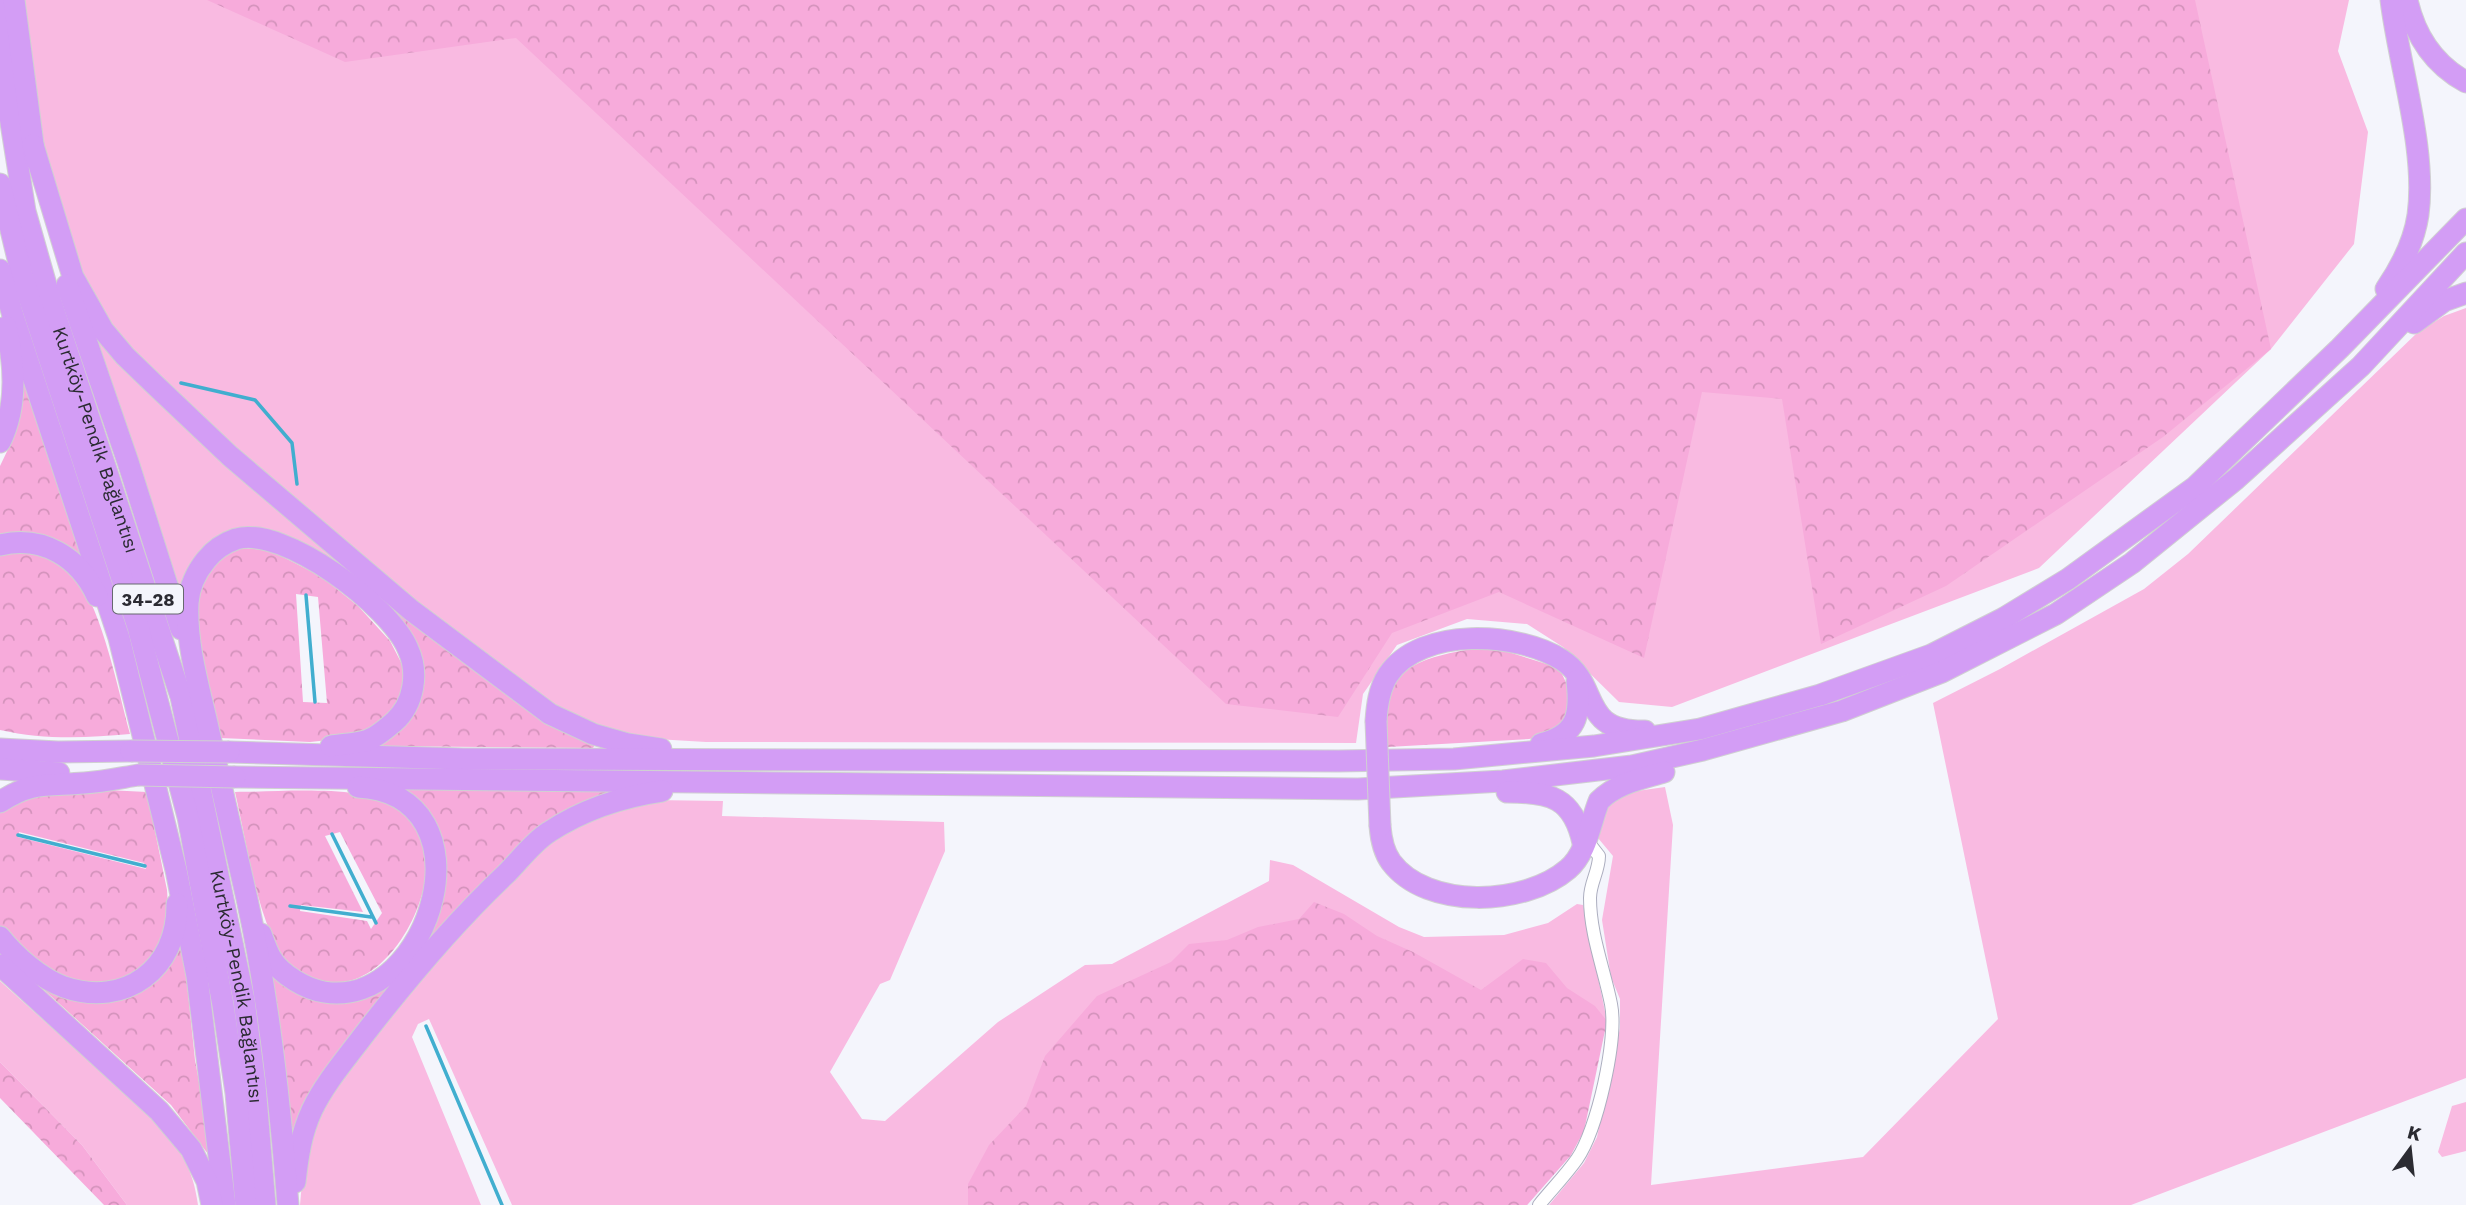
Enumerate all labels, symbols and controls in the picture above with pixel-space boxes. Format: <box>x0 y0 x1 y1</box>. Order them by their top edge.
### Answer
street label: Kurtköy-Pendik Bağlantısı <box>48 323 144 556</box>
road number: 34-28 <box>113 584 183 614</box>
street label: Kurtköy-Pendik Bağlantısı <box>206 867 268 1104</box>
north arrow <box>2375 1114 2445 1184</box>
text: K <box>2405 1120 2424 1146</box>

